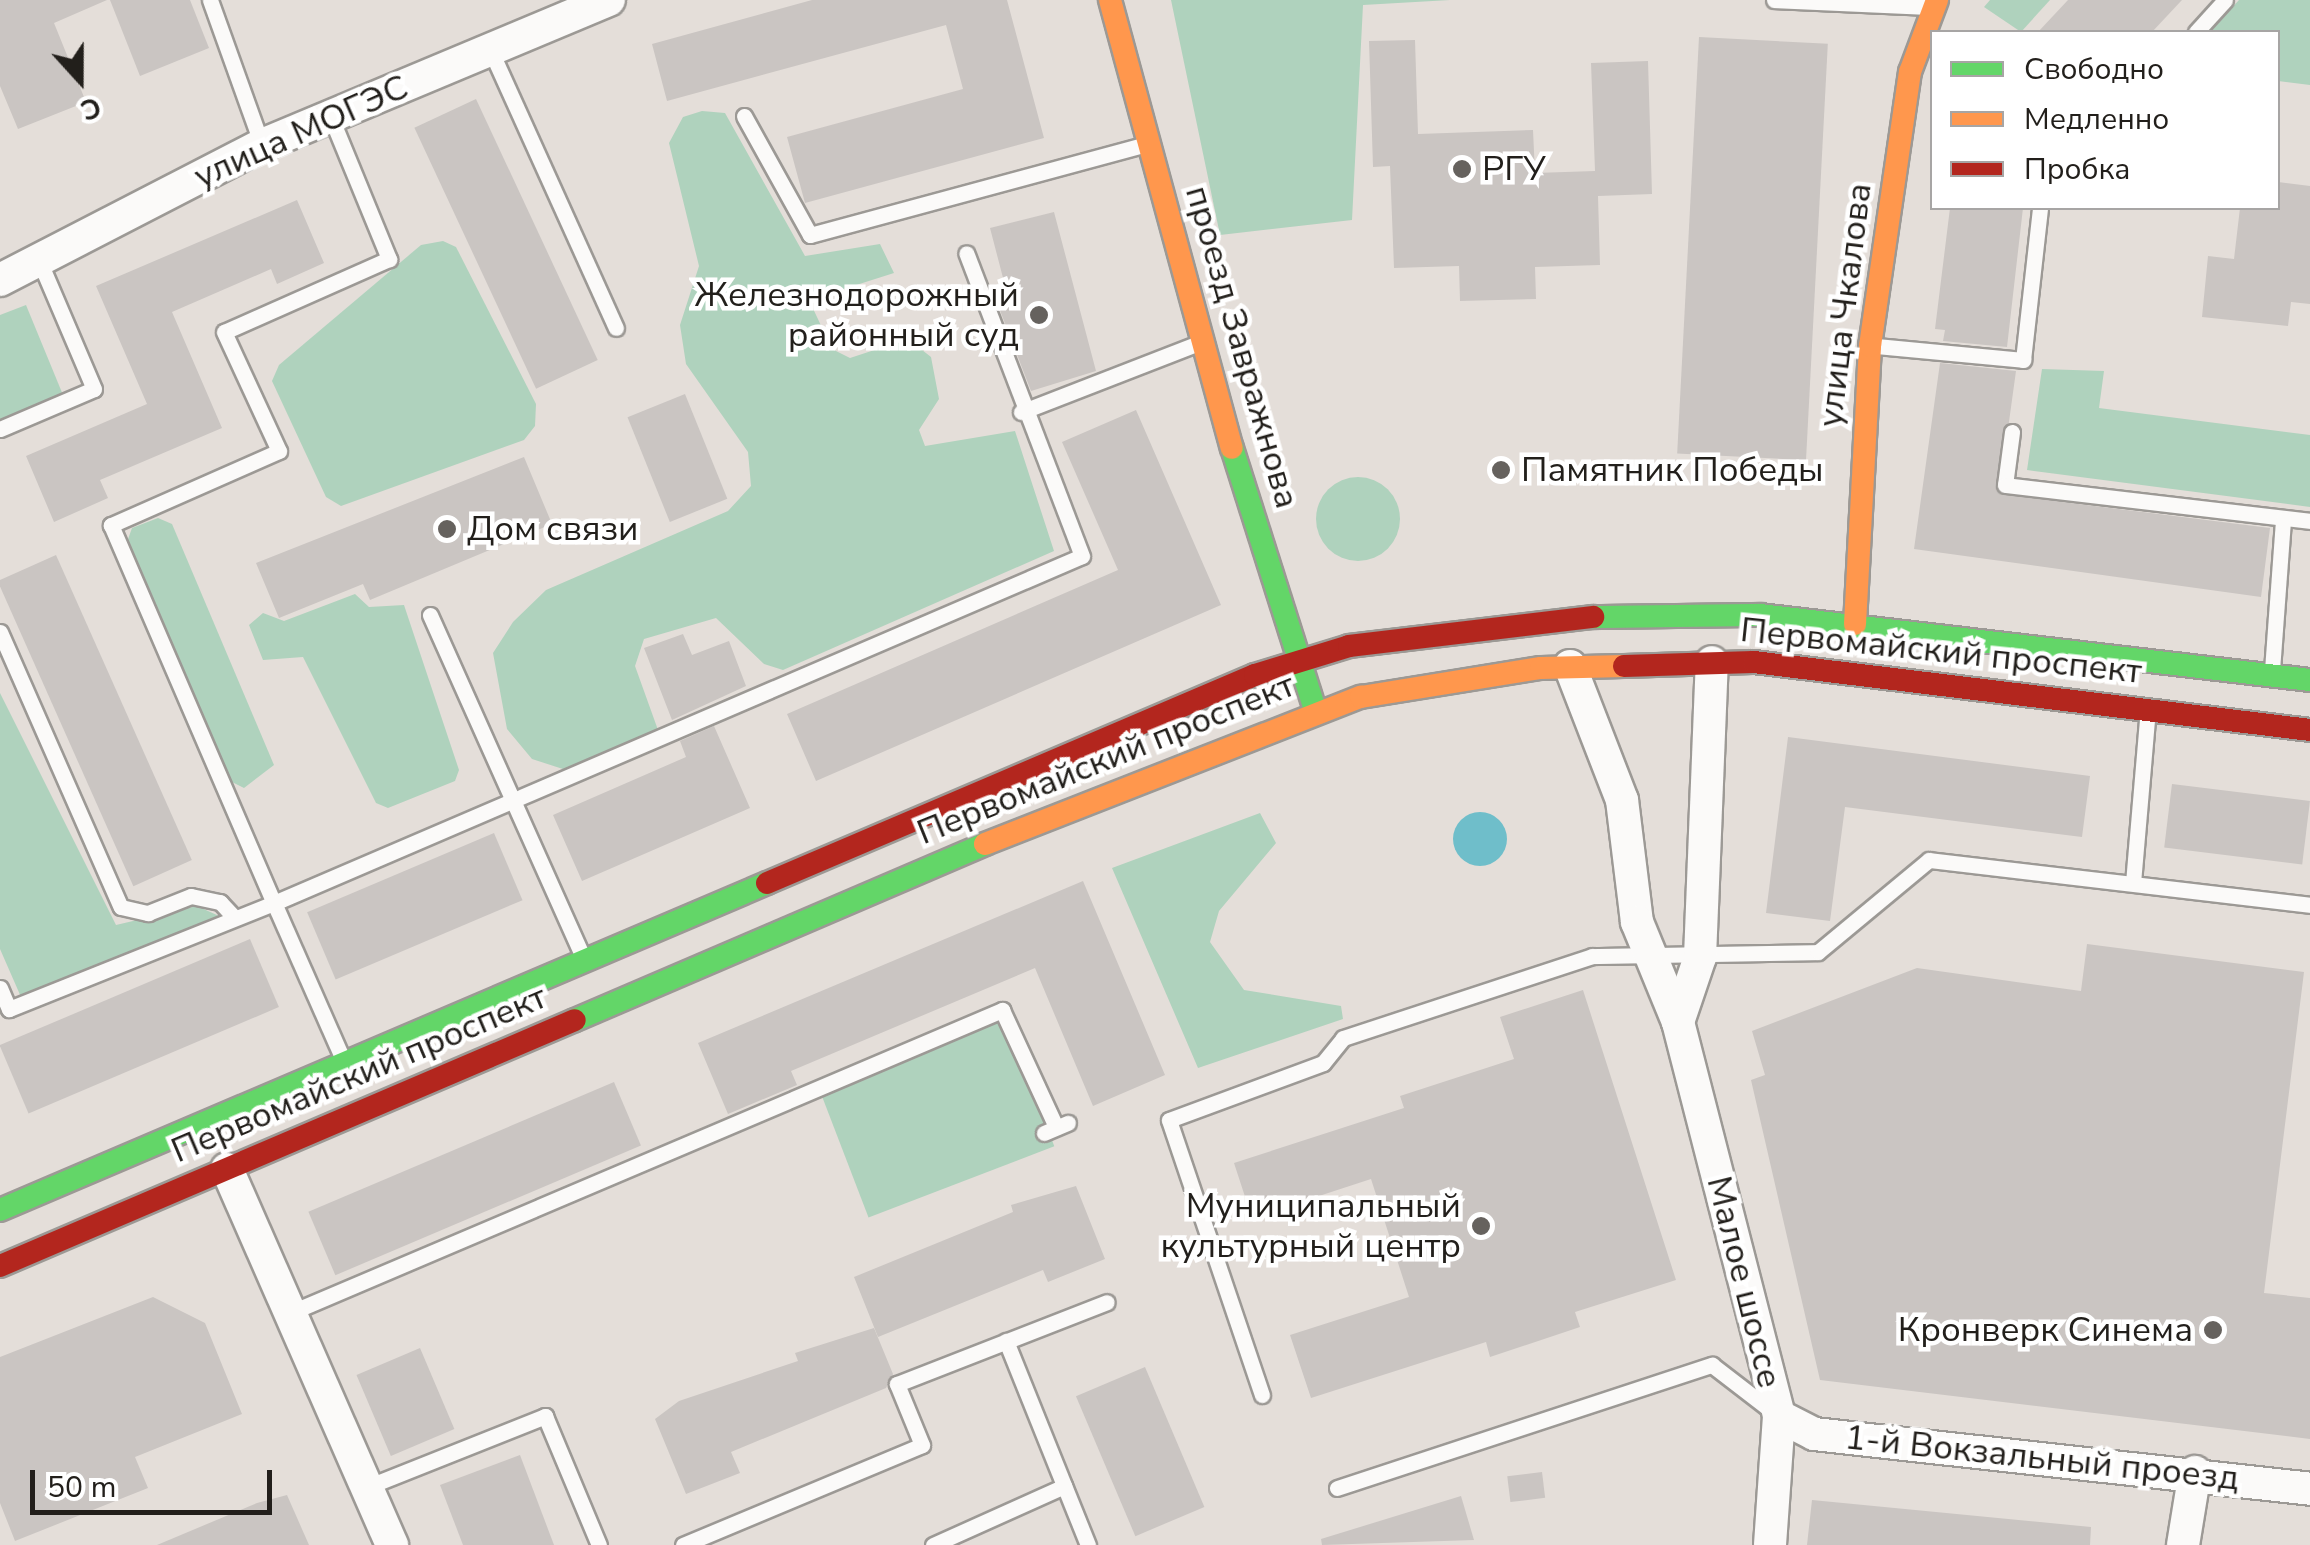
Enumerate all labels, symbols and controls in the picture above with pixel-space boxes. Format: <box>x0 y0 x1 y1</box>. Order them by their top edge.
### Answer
north arrow <box>30 30 130 130</box>
legend <box>1930 30 2280 210</box>
text: Свободно <box>2024 49 2164 90</box>
street label: улица МОГЭС <box>188 66 414 198</box>
text: С <box>75 87 106 129</box>
text: Медленно <box>2024 99 2169 140</box>
place label: РГУ <box>1482 148 1546 190</box>
text: Пробка <box>2024 149 2130 190</box>
marker: РГУ <box>1451 158 1473 180</box>
street label: проезд Завражнова <box>1176 181 1308 513</box>
street label: улица Чкалова <box>1809 181 1881 429</box>
place label: Железнодорожный районный суд <box>694 274 1019 356</box>
marker: Железнодорожный районный суд <box>1028 304 1050 326</box>
place label: Памятник Победы <box>1521 449 1824 491</box>
marker: Памятник Победы <box>1490 459 1512 481</box>
place label: Дом связи <box>467 508 638 550</box>
marker: Дом связи <box>436 518 458 540</box>
street label: Первомайский проспект <box>1738 609 2144 693</box>
street label: Первомайский проспект <box>911 664 1301 854</box>
street label: Первомайский проспект <box>165 976 553 1172</box>
street label: Малое шоссе <box>1697 1172 1791 1392</box>
place label: Муниципальный культурный центр <box>1160 1185 1461 1267</box>
marker: Муниципальный культурный центр <box>1470 1215 1492 1237</box>
place label: Кронверк Синема <box>1898 1309 2193 1351</box>
marker: Кронверк Синема <box>2202 1319 2224 1341</box>
street label: 1-й Вокзальный проезд <box>1843 1416 2241 1500</box>
scale bar <box>35 1450 278 1512</box>
text: 50 m <box>47 1467 116 1508</box>

